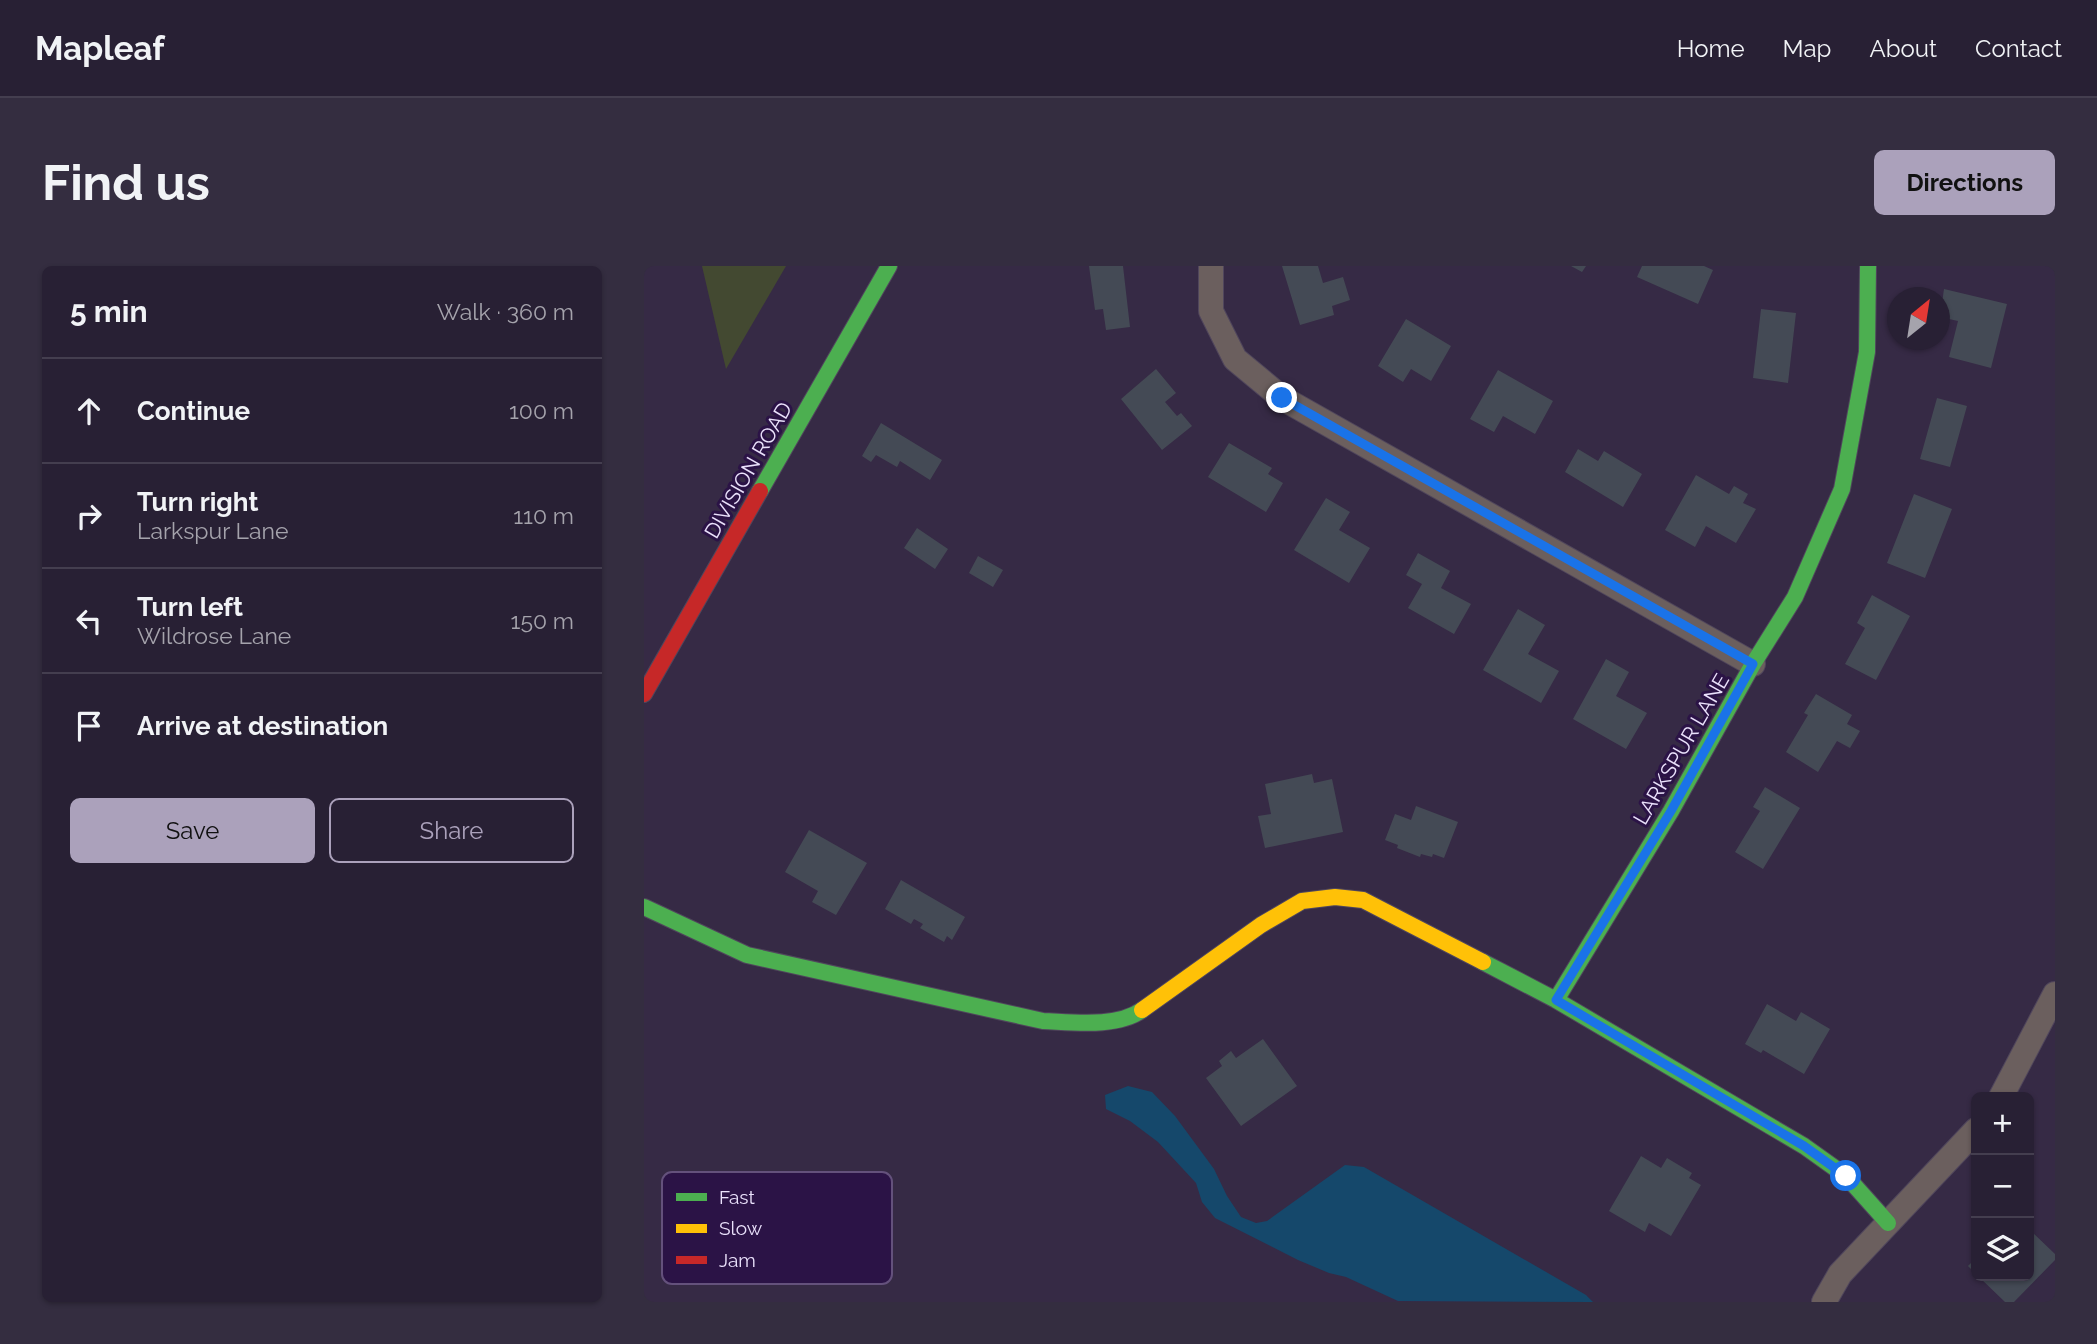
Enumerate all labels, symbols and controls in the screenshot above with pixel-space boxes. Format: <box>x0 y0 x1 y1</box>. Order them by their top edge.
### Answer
text: Mapleaf <box>35 29 165 68</box>
text: Home <box>1677 34 1745 63</box>
text: Map <box>1783 34 1831 63</box>
text: About <box>1869 34 1937 63</box>
text: Contact <box>1975 34 2062 63</box>
button: Directions <box>1874 150 2055 215</box>
text: Find us <box>42 154 210 211</box>
north arrow <box>1887 287 1950 350</box>
text: 5 min <box>70 294 148 329</box>
text: Walk · 360 m <box>437 298 574 325</box>
route end <box>1266 382 1297 413</box>
icon: ahead <box>70 392 108 430</box>
text: Continue <box>137 396 250 426</box>
text: 100 m <box>509 397 574 424</box>
street label: DIVISION ROAD <box>699 397 797 543</box>
text: Turn right <box>137 487 258 517</box>
icon: right <box>70 497 108 535</box>
text: 110 m <box>513 502 574 529</box>
text: Larkspur Lane <box>137 517 288 544</box>
text: Turn left <box>137 592 243 622</box>
icon: left <box>70 602 108 640</box>
text: 150 m <box>511 607 574 634</box>
text: Wildrose Lane <box>137 622 291 649</box>
street label: LARKSPUR LANE <box>1628 669 1734 829</box>
icon: arrive <box>70 707 108 745</box>
text: Arrive at destination <box>137 711 388 741</box>
button: Save <box>70 798 315 863</box>
button: Share <box>329 798 574 863</box>
map controls <box>1971 1092 2034 1281</box>
button: + <box>1971 1092 2034 1155</box>
button: − <box>1971 1155 2034 1218</box>
route start <box>1830 1160 1861 1191</box>
legend <box>662 1172 892 1284</box>
text: Fast <box>719 1186 755 1208</box>
text: Slow <box>719 1217 763 1239</box>
button: layers <box>1971 1218 2034 1281</box>
text: Jam <box>719 1249 756 1271</box>

